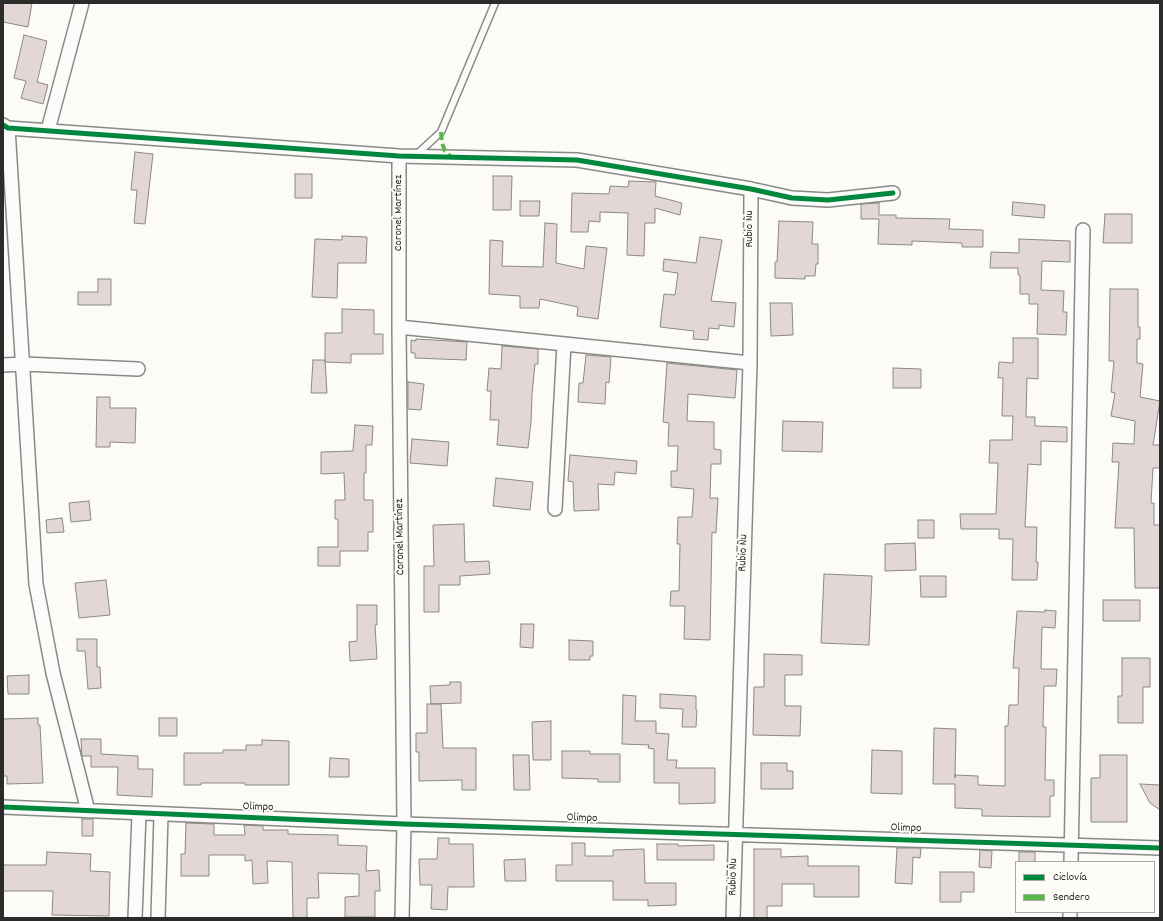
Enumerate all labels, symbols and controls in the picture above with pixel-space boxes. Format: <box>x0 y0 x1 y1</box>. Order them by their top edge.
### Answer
street label: Coronel Martínez <box>392 175 406 251</box>
street label: Rubio Ñu <box>743 210 757 248</box>
street label: Coronel Martínez <box>393 499 409 575</box>
street label: Rubio Ñu <box>736 534 752 572</box>
street label: Olimpo <box>242 800 274 816</box>
street label: Olimpo <box>566 811 598 827</box>
street label: Olimpo <box>890 821 922 837</box>
street label: Rubio Ñu <box>726 858 742 896</box>
legend <box>1015 861 1155 913</box>
text: Ciclovía <box>1053 869 1087 886</box>
text: Sendero <box>1053 889 1090 906</box>

